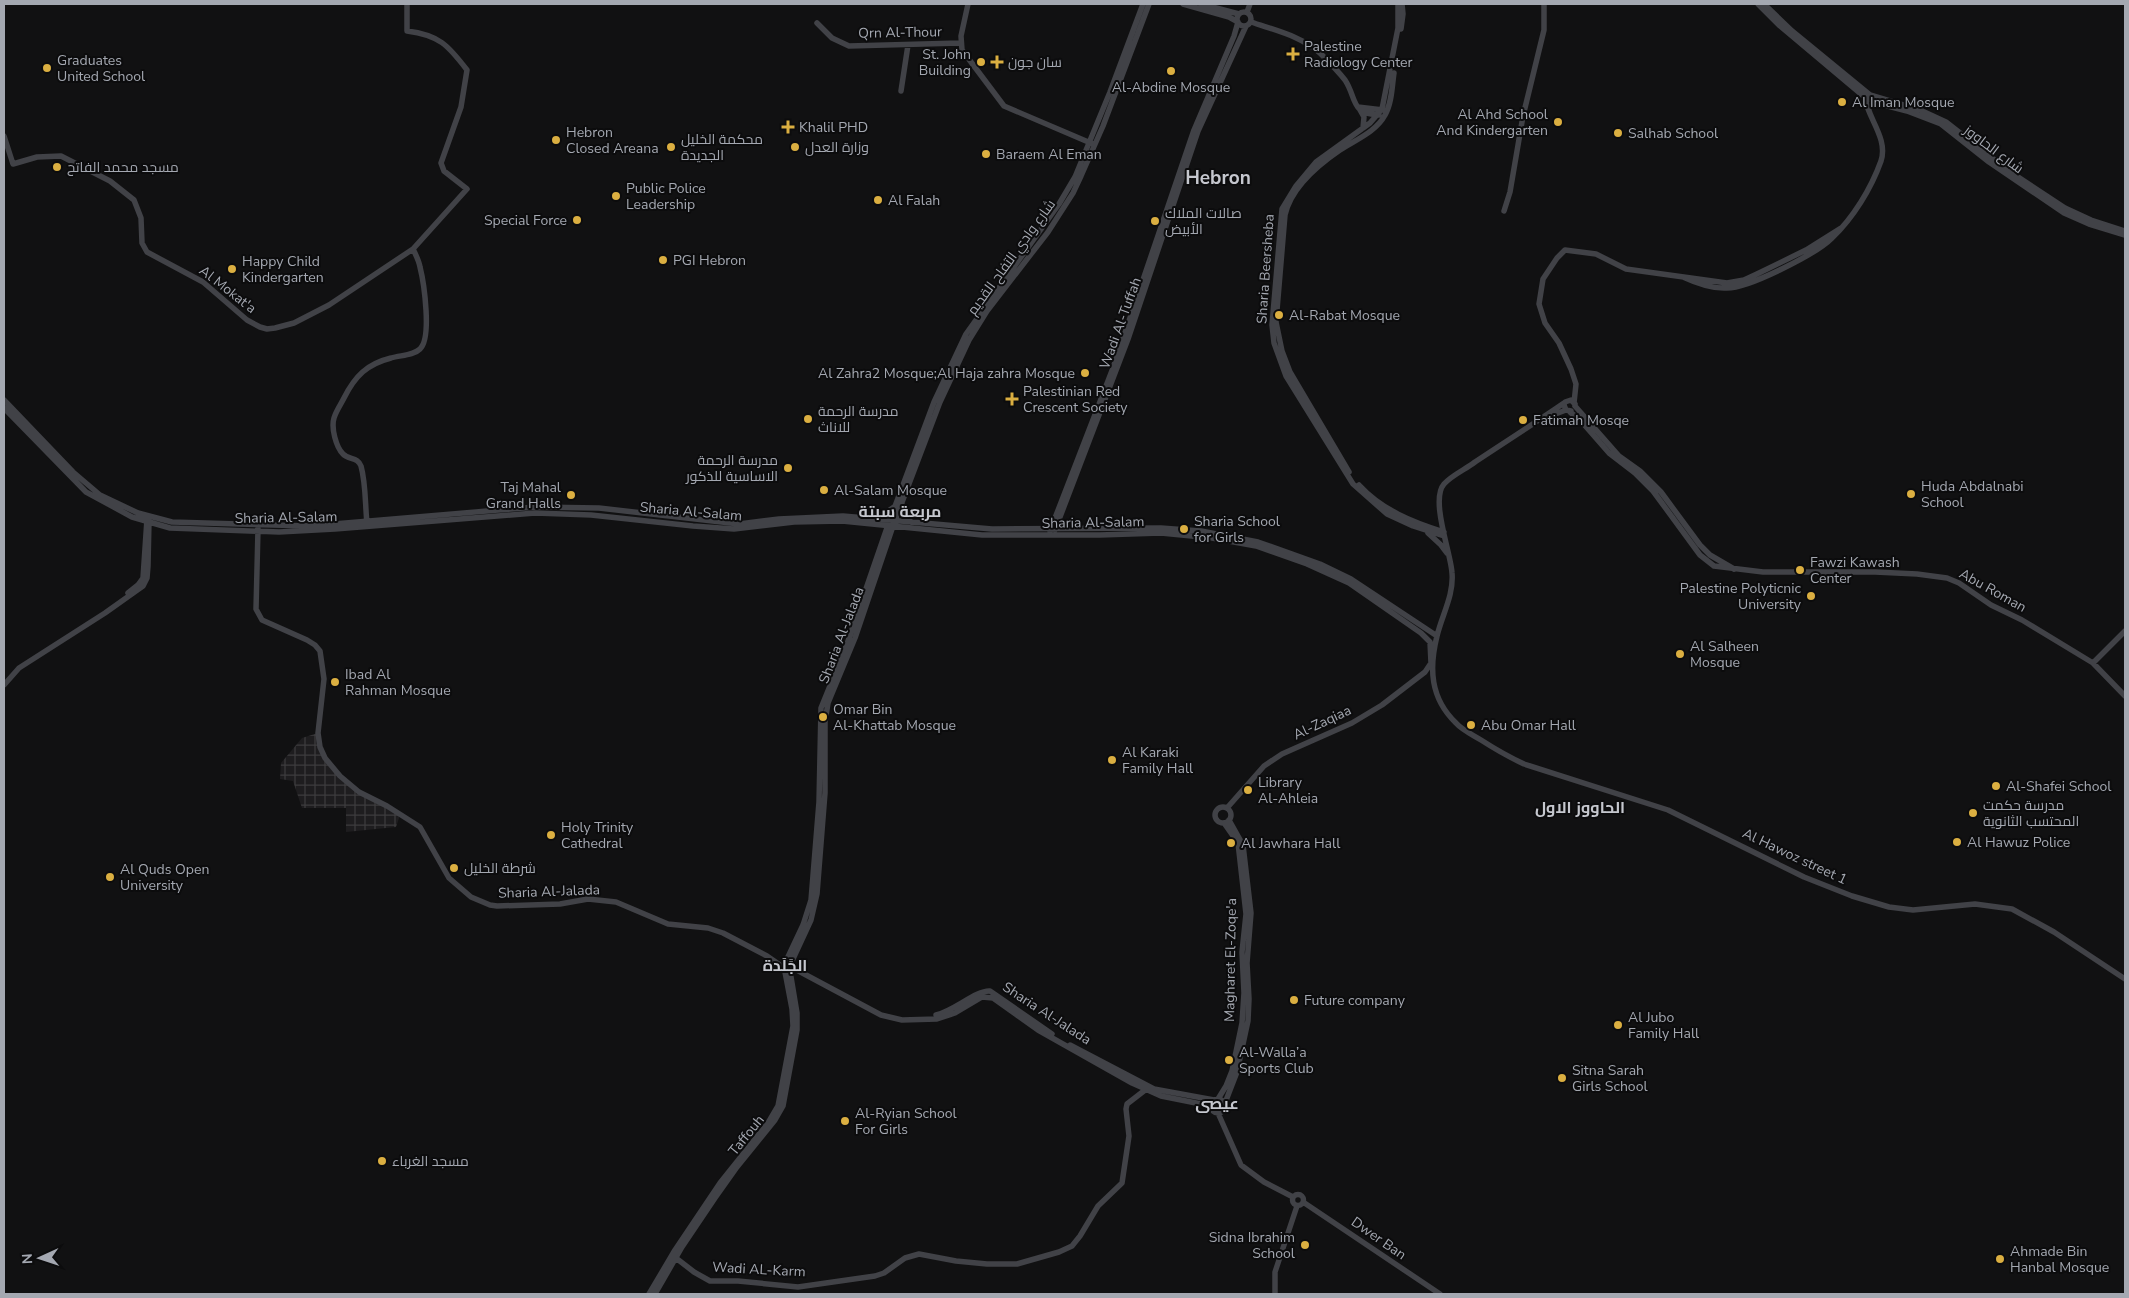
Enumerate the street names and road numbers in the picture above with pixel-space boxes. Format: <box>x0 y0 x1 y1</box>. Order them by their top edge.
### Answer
street label: Qrn Al-Thour <box>858 22 942 43</box>
street label: شارع الحاووز <box>1959 120 2027 178</box>
street label: شارع وادي التفاح القديم <box>963 196 1061 320</box>
street label: Sharia Beersheba <box>1252 213 1279 325</box>
street label: Al Mokat'a <box>195 261 260 318</box>
street label: Wadi Al-Tuffah <box>1095 275 1146 372</box>
street label: Sharia Al-Salam <box>639 498 743 525</box>
street label: Sharia Al-Salam <box>234 507 338 528</box>
street label: Sharia Al-Salam <box>1041 512 1145 533</box>
street label: Abu Roman <box>1956 564 2030 617</box>
street label: Sharia Al-Jalada <box>814 584 869 686</box>
street label: Al-Zaqiaa <box>1290 701 1354 744</box>
street label: Al Hawoz street 1 <box>1739 824 1850 889</box>
street label: Sharia Al-Jalada <box>498 880 600 903</box>
street label: Magharet El-Zoqe'a <box>1220 898 1241 1022</box>
street label: Sharia Al-Jalada <box>999 978 1095 1049</box>
street label: Taffouh <box>724 1111 769 1160</box>
street label: Dwer Ban <box>1347 1213 1410 1264</box>
street label: Wadi AL-Karm <box>712 1258 806 1281</box>

